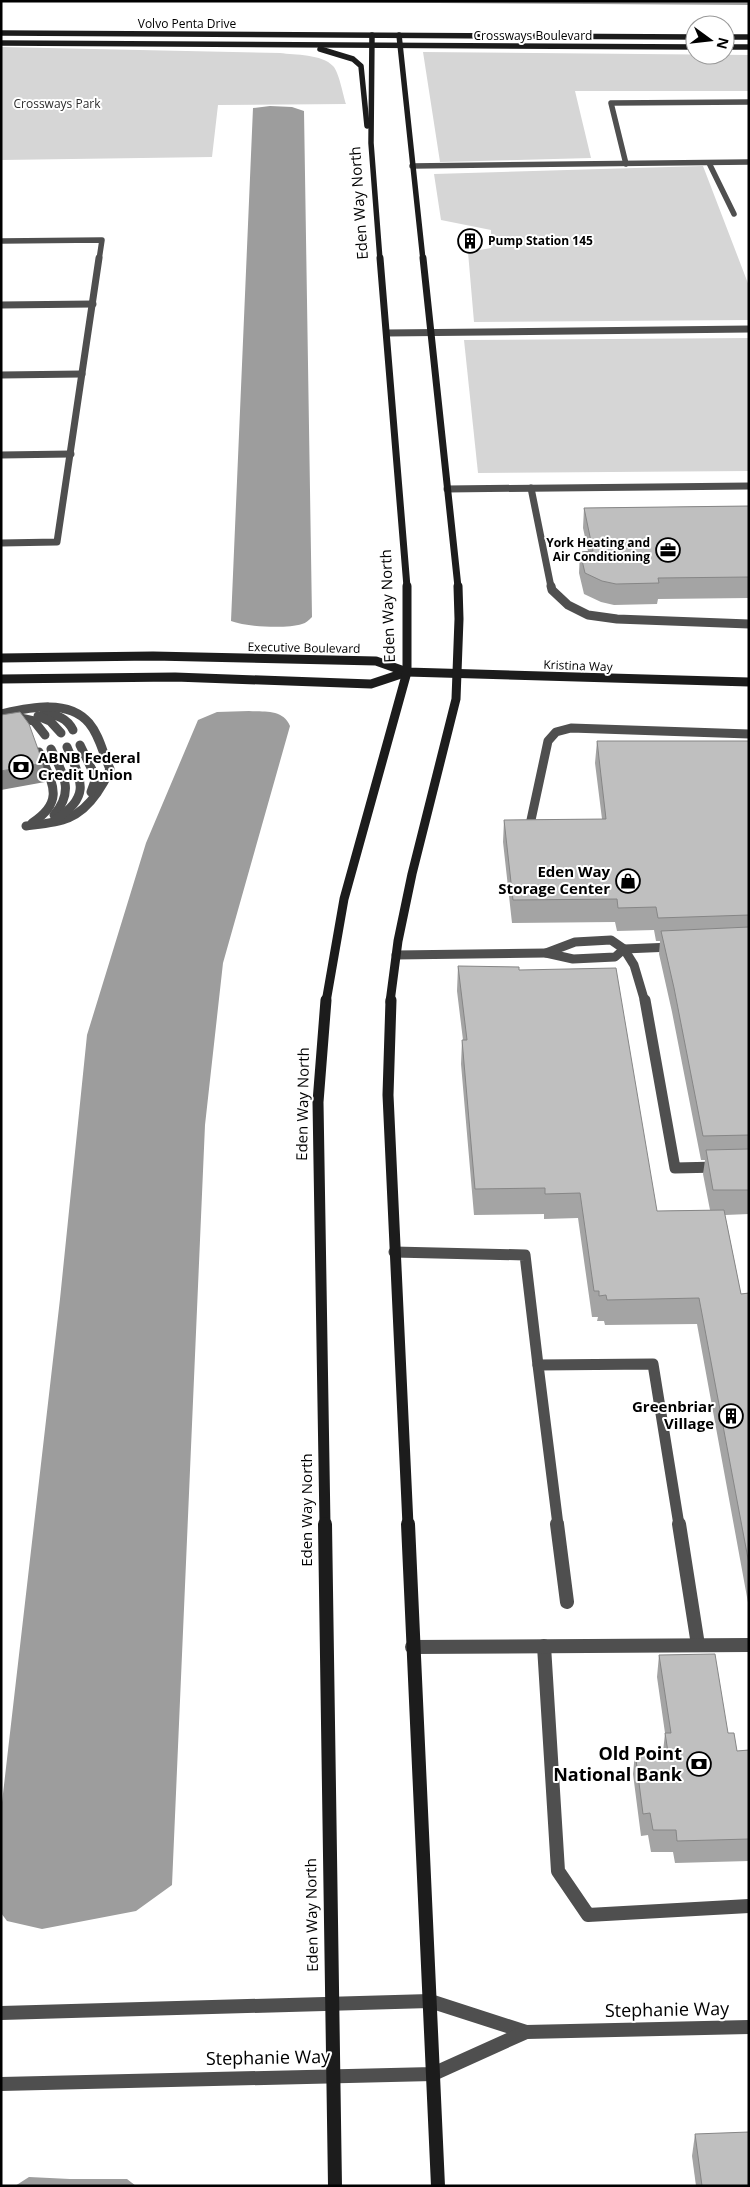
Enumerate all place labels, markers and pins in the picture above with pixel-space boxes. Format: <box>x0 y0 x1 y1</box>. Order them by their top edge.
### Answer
building icon: Pump Station 145 <box>457 228 483 254</box>
place label: Pump Station 145 <box>488 232 593 249</box>
place label: York Heating and Air Conditioning <box>546 534 650 565</box>
office icon: York Heating and Air Conditioning <box>655 537 681 563</box>
place label: ABNB Federal Credit Union <box>38 747 141 784</box>
bank icon: ABNB Federal Credit Union <box>8 754 34 780</box>
place label: Eden Way Storage Center <box>498 861 610 898</box>
shop icon: Eden Way Storage Center <box>615 868 641 894</box>
place label: Greenbriar Village <box>632 1396 714 1433</box>
building icon: Greenbriar Village <box>718 1403 744 1429</box>
place label: Old Point National Bank <box>553 1741 683 1786</box>
bank icon: Old Point National Bank <box>686 1751 712 1777</box>

